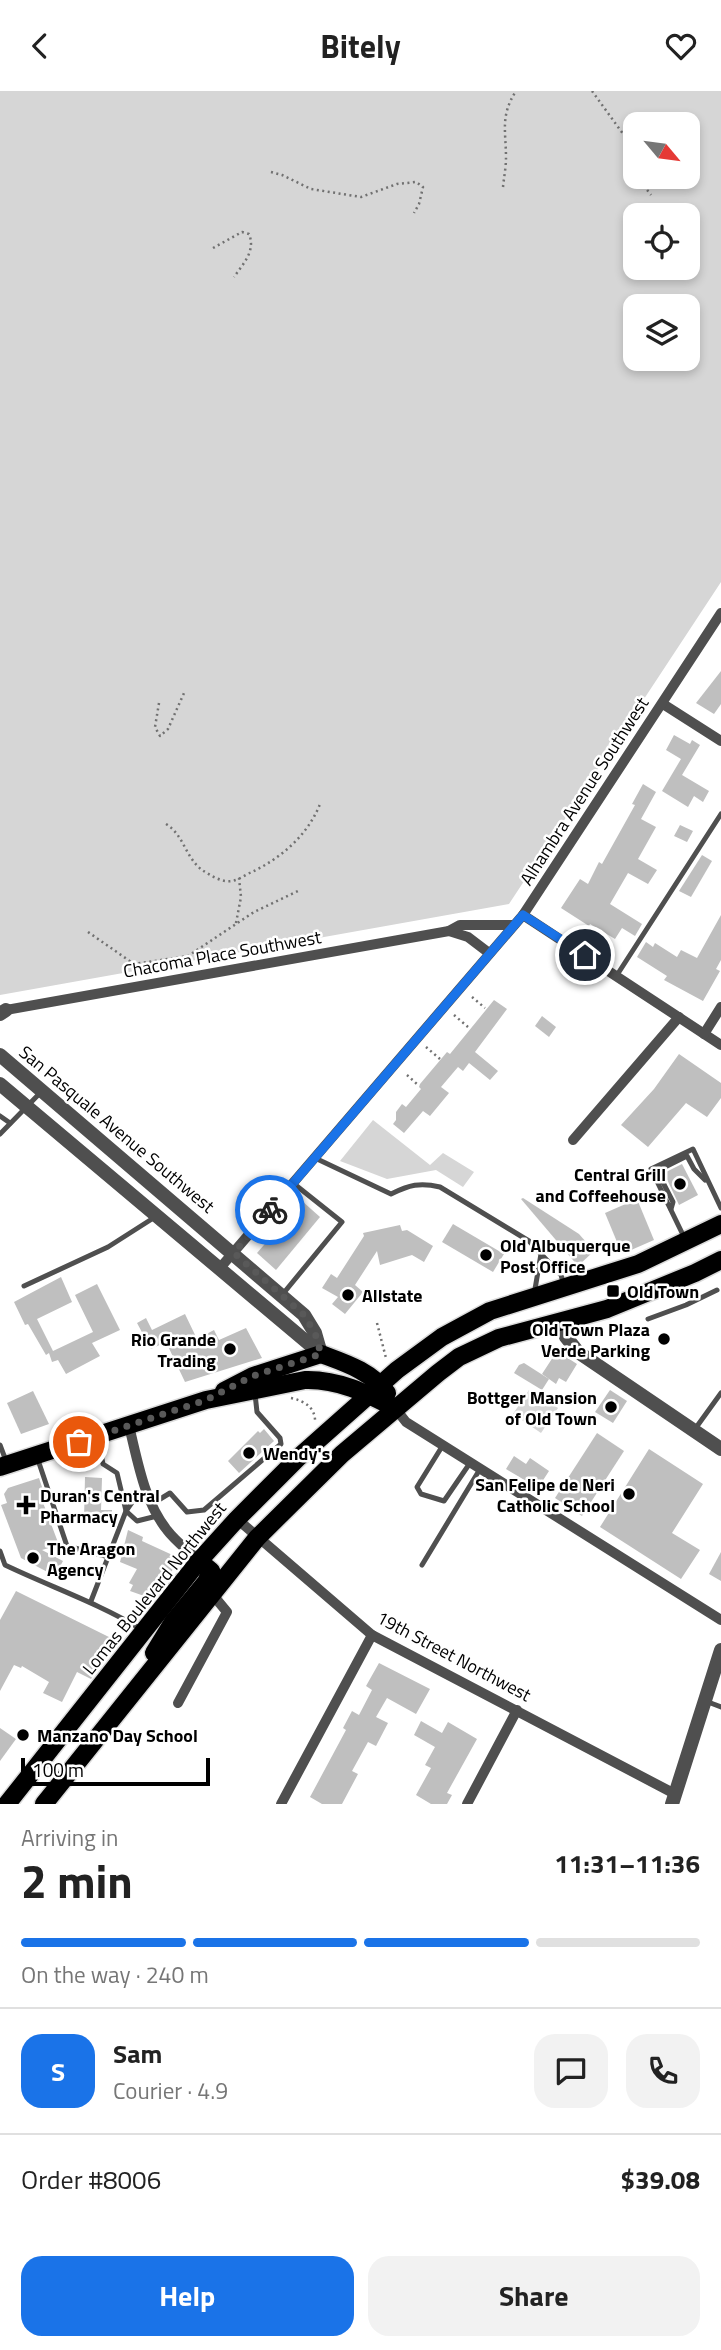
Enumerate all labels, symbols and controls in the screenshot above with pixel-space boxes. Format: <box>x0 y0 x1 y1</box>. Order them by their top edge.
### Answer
text: Bitely <box>320 22 401 70</box>
icon: back <box>21 27 59 65</box>
icon: heart <box>662 27 700 65</box>
north arrow <box>623 112 700 189</box>
map controls <box>623 112 700 371</box>
button: locate <box>623 203 700 280</box>
button: layers <box>623 294 700 371</box>
street label: Alhambra Avenue Southwest <box>513 691 656 890</box>
street label: Chacoma Place Southwest <box>121 923 324 985</box>
pin <box>555 925 615 985</box>
icon: home <box>566 936 604 974</box>
street label: San Pasquale Avenue Southwest <box>13 1039 221 1219</box>
place label: Central Grill and Coffeehouse <box>536 1161 666 1209</box>
courier <box>235 1175 305 1245</box>
marker: Central Grill and Coffeehouse <box>672 1176 688 1192</box>
icon: bike <box>251 1191 289 1229</box>
place label: Old Albuquerque Post Office <box>500 1232 630 1280</box>
marker: Old Albuquerque Post Office <box>478 1247 494 1263</box>
place label: Old Town <box>627 1278 699 1305</box>
place label: Allstate <box>362 1282 423 1309</box>
marker: Old Town <box>605 1283 621 1299</box>
marker: Allstate <box>340 1287 356 1303</box>
place label: Old Town Plaza Verde Parking <box>532 1316 650 1364</box>
place label: Rio Grande Trading <box>131 1326 216 1374</box>
marker: Old Town Plaza Verde Parking <box>656 1331 672 1347</box>
marker: Rio Grande Trading <box>222 1341 238 1357</box>
place label: Bottger Mansion of Old Town <box>467 1384 597 1432</box>
marker: Bottger Mansion of Old Town <box>603 1399 619 1415</box>
pin <box>49 1412 109 1472</box>
icon: bag <box>60 1423 98 1461</box>
place label: Wendy's <box>263 1440 330 1467</box>
marker: Wendy's <box>241 1445 257 1461</box>
place label: San Felipe de Neri Catholic School <box>475 1471 615 1519</box>
place label: Duran's Central Pharmacy <box>40 1482 160 1530</box>
marker: San Felipe de Neri Catholic School <box>621 1486 637 1502</box>
street label: Lomas Boulevard Northwest <box>76 1495 233 1680</box>
marker: Duran's Central Pharmacy <box>18 1497 34 1513</box>
place label: The Aragon Agency <box>47 1535 135 1583</box>
marker: The Aragon Agency <box>25 1550 41 1566</box>
street label: 19th Street Northwest <box>372 1604 537 1709</box>
place label: Manzano Day School <box>37 1722 198 1749</box>
marker: Manzano Day School <box>15 1727 31 1743</box>
scale bar <box>21 1755 210 1787</box>
text: 100 m <box>32 1755 84 1784</box>
text: Arriving in <box>21 1820 118 1855</box>
text: 11:31–11:36 <box>554 1844 700 1883</box>
text: 2 min <box>21 1846 133 1916</box>
text: On the way · 240 m <box>21 1957 209 1992</box>
text: Sam <box>113 2034 162 2073</box>
button: chat <box>534 2034 608 2108</box>
button: phone <box>626 2034 700 2108</box>
text: S <box>51 2052 65 2091</box>
text: Courier · 4.9 <box>113 2073 228 2108</box>
text: Order #8006 <box>21 2160 161 2199</box>
text: $39.08 <box>621 2160 700 2199</box>
button: Help <box>21 2256 354 2336</box>
button: Share <box>368 2256 700 2336</box>

